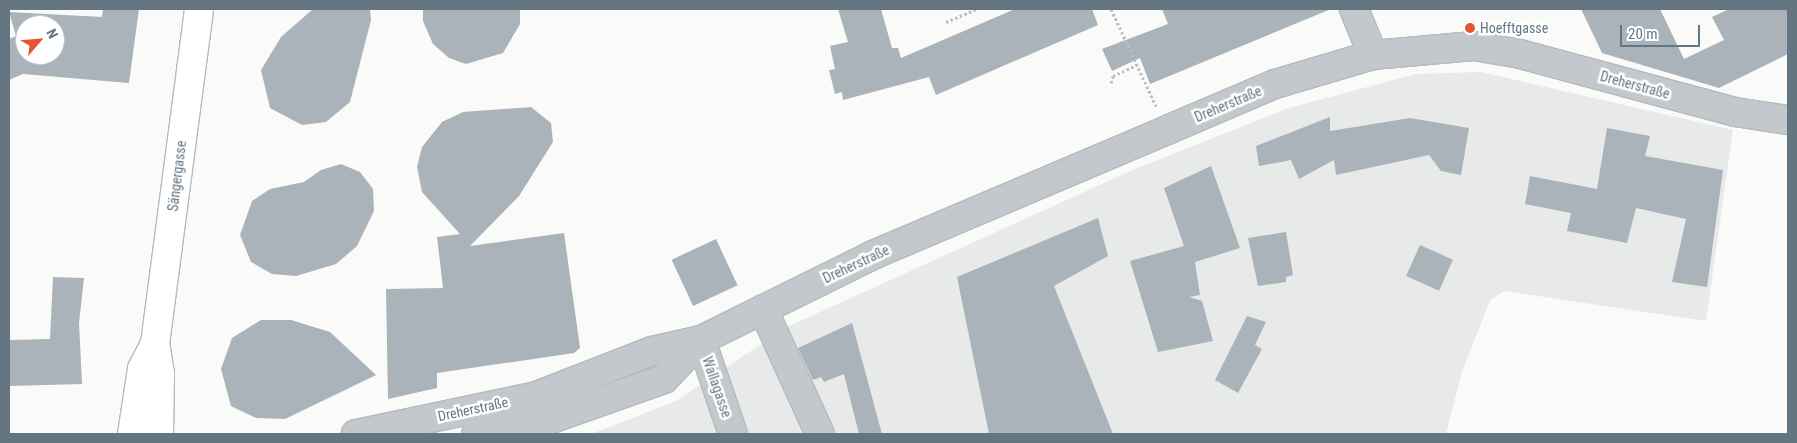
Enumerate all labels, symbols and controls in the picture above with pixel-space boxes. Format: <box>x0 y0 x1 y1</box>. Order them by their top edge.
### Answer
north arrow <box>15 15 65 65</box>
scale bar <box>1622 15 1702 47</box>
place label: Hoefftgasse <box>1480 20 1548 36</box>
marker: Hoefftgasse <box>1464 22 1476 34</box>
text: 20 m <box>1628 25 1658 43</box>
text: N <box>43 26 62 41</box>
street label: Dreherstraße <box>1598 68 1672 102</box>
street label: Dreherstraße <box>1192 82 1264 126</box>
street label: Sängergasse <box>164 140 190 212</box>
street label: Dreherstraße <box>820 241 892 287</box>
street label: Wallagasse <box>699 354 735 420</box>
street label: Dreherstraße <box>436 393 510 425</box>

